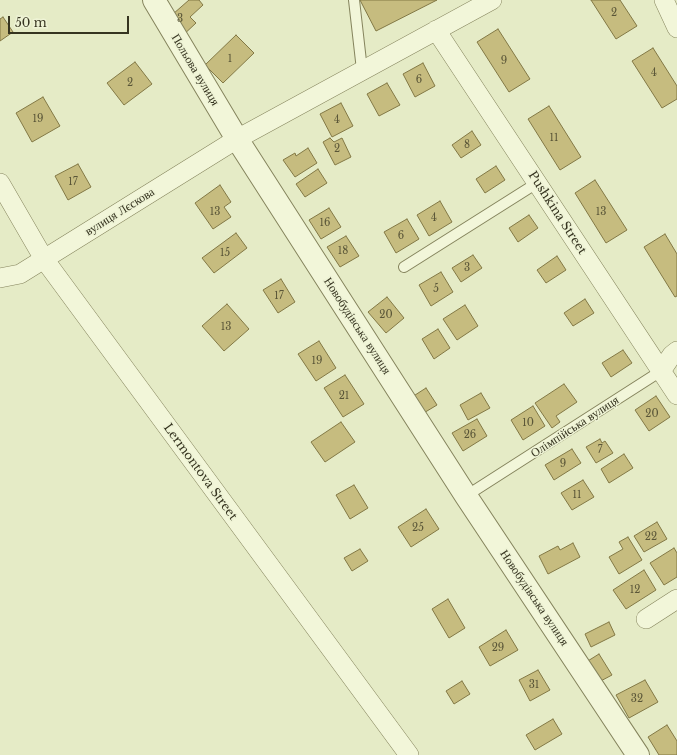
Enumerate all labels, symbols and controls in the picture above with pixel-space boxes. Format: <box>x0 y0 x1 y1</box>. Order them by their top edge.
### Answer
house number: 2 <box>611 7 617 19</box>
scale bar <box>10 8 131 34</box>
house number: 3 <box>177 13 183 25</box>
text: 50 m <box>15 15 47 30</box>
street label: Польова вулиця <box>168 31 222 109</box>
house number: 1 <box>228 53 232 65</box>
house number: 9 <box>501 55 507 67</box>
house number: 4 <box>651 67 657 79</box>
house number: 6 <box>416 74 422 86</box>
house number: 2 <box>127 77 133 89</box>
house number: 19 <box>33 113 43 125</box>
house number: 4 <box>334 114 340 126</box>
house number: 11 <box>550 132 558 144</box>
house number: 8 <box>464 139 470 151</box>
house number: 2 <box>334 143 340 155</box>
street label: Pushkina Street <box>525 169 589 257</box>
house number: 17 <box>68 176 78 188</box>
street label: вулиця Лєскова <box>83 185 157 239</box>
house number: 13 <box>210 206 220 218</box>
house number: 13 <box>596 206 606 218</box>
house number: 4 <box>431 212 437 224</box>
house number: 16 <box>320 217 330 229</box>
house number: 6 <box>398 230 404 242</box>
house number: 18 <box>338 245 348 257</box>
house number: 15 <box>220 247 230 259</box>
house number: 3 <box>464 262 470 274</box>
street label: Новобудівська вулиця <box>320 275 394 377</box>
house number: 5 <box>433 283 439 295</box>
house number: 17 <box>274 290 284 302</box>
house number: 20 <box>379 309 393 321</box>
house number: 13 <box>221 321 231 333</box>
house number: 19 <box>312 355 322 367</box>
house number: 21 <box>339 390 349 402</box>
street label: Олімпійська вулиця <box>528 393 622 461</box>
house number: 20 <box>645 408 659 420</box>
house number: 10 <box>522 417 534 429</box>
street label: Lermontova Street <box>160 421 240 523</box>
house number: 26 <box>464 429 476 441</box>
house number: 7 <box>597 444 603 456</box>
house number: 9 <box>560 458 566 470</box>
house number: 11 <box>573 489 581 501</box>
house number: 25 <box>412 522 424 534</box>
house number: 22 <box>645 531 657 543</box>
street label: Новобудівська вулиця <box>497 547 571 649</box>
house number: 12 <box>630 584 640 596</box>
house number: 29 <box>492 642 504 654</box>
house number: 31 <box>529 679 539 691</box>
house number: 32 <box>631 693 643 705</box>

